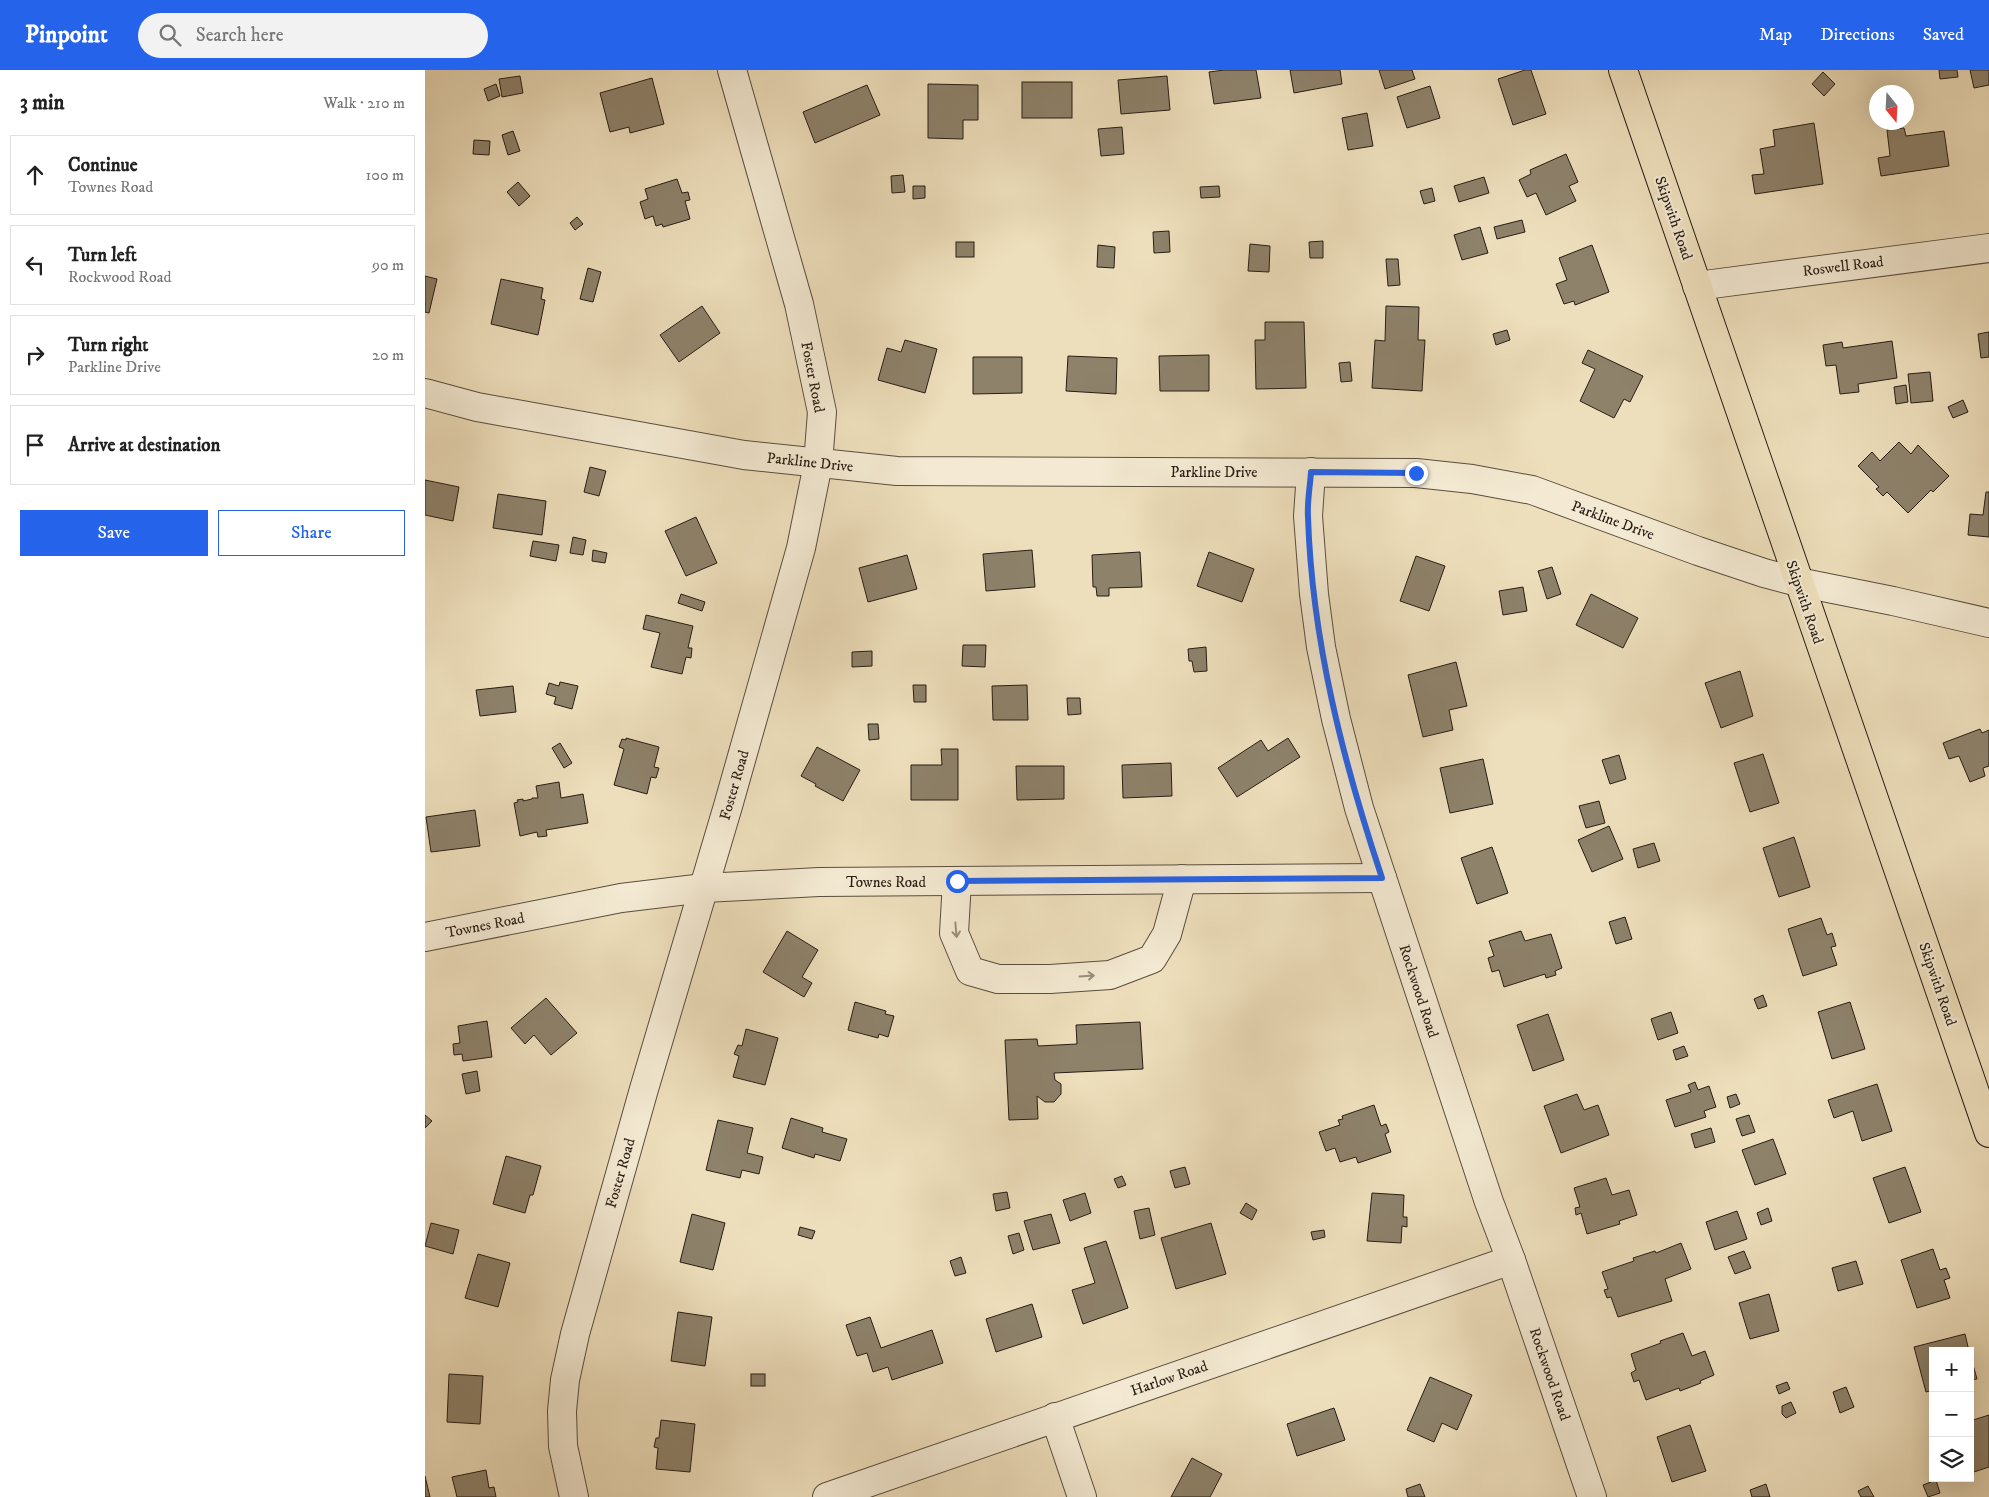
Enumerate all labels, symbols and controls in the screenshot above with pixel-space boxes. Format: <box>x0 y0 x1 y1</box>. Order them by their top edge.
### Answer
search box <box>138 13 488 58</box>
text: Pinpoint <box>25 20 108 50</box>
icon: search <box>156 21 184 49</box>
text: Search here <box>196 24 284 47</box>
text: Map <box>1759 24 1792 46</box>
text: Directions <box>1820 24 1895 46</box>
text: Saved <box>1923 24 1964 46</box>
north arrow <box>1869 85 1914 130</box>
text: 3 min <box>20 90 65 116</box>
text: Walk · 210 m <box>323 93 405 113</box>
text: Continue <box>68 154 138 177</box>
icon: ahead <box>21 161 49 189</box>
text: 100 m <box>366 165 404 185</box>
street label: Skipwith Road <box>1650 174 1697 263</box>
text: Townes Road <box>68 177 153 197</box>
text: Turn left <box>68 244 137 267</box>
icon: left <box>21 251 49 279</box>
street label: Roswell Road <box>1802 252 1885 281</box>
text: 90 m <box>372 255 404 275</box>
text: Rockwood Road <box>68 267 171 287</box>
text: Turn right <box>68 334 148 357</box>
street label: Foster Road <box>796 340 829 415</box>
icon: right <box>21 341 49 369</box>
text: 20 m <box>372 345 404 365</box>
text: Parkline Drive <box>68 357 161 377</box>
icon: arrive <box>21 431 49 459</box>
text: Arrive at destination <box>68 434 220 457</box>
street label: Parkline Drive <box>766 449 854 476</box>
route end <box>1405 462 1428 485</box>
street label: Parkline Drive <box>1170 463 1258 482</box>
street label: Parkline Drive <box>1569 497 1657 544</box>
button: Save <box>20 510 208 556</box>
button: Share <box>218 510 405 556</box>
street label: Skipwith Road <box>1781 558 1828 647</box>
street label: Foster Road <box>715 747 754 822</box>
route start <box>946 870 969 893</box>
street label: Townes Road <box>846 873 926 892</box>
street label: Townes Road <box>444 908 527 942</box>
one-way arrow <box>951 921 960 937</box>
street label: Skipwith Road <box>1914 940 1961 1029</box>
street label: Rockwood Road <box>1394 942 1443 1041</box>
one-way arrow <box>1079 972 1095 981</box>
street label: Foster Road <box>601 1135 640 1210</box>
street label: Rockwood Road <box>1525 1325 1574 1424</box>
map controls <box>1929 1347 1974 1482</box>
button: + <box>1929 1347 1974 1392</box>
street label: Harlow Road <box>1128 1356 1211 1400</box>
button: − <box>1929 1392 1974 1437</box>
button: layers <box>1929 1437 1974 1482</box>

